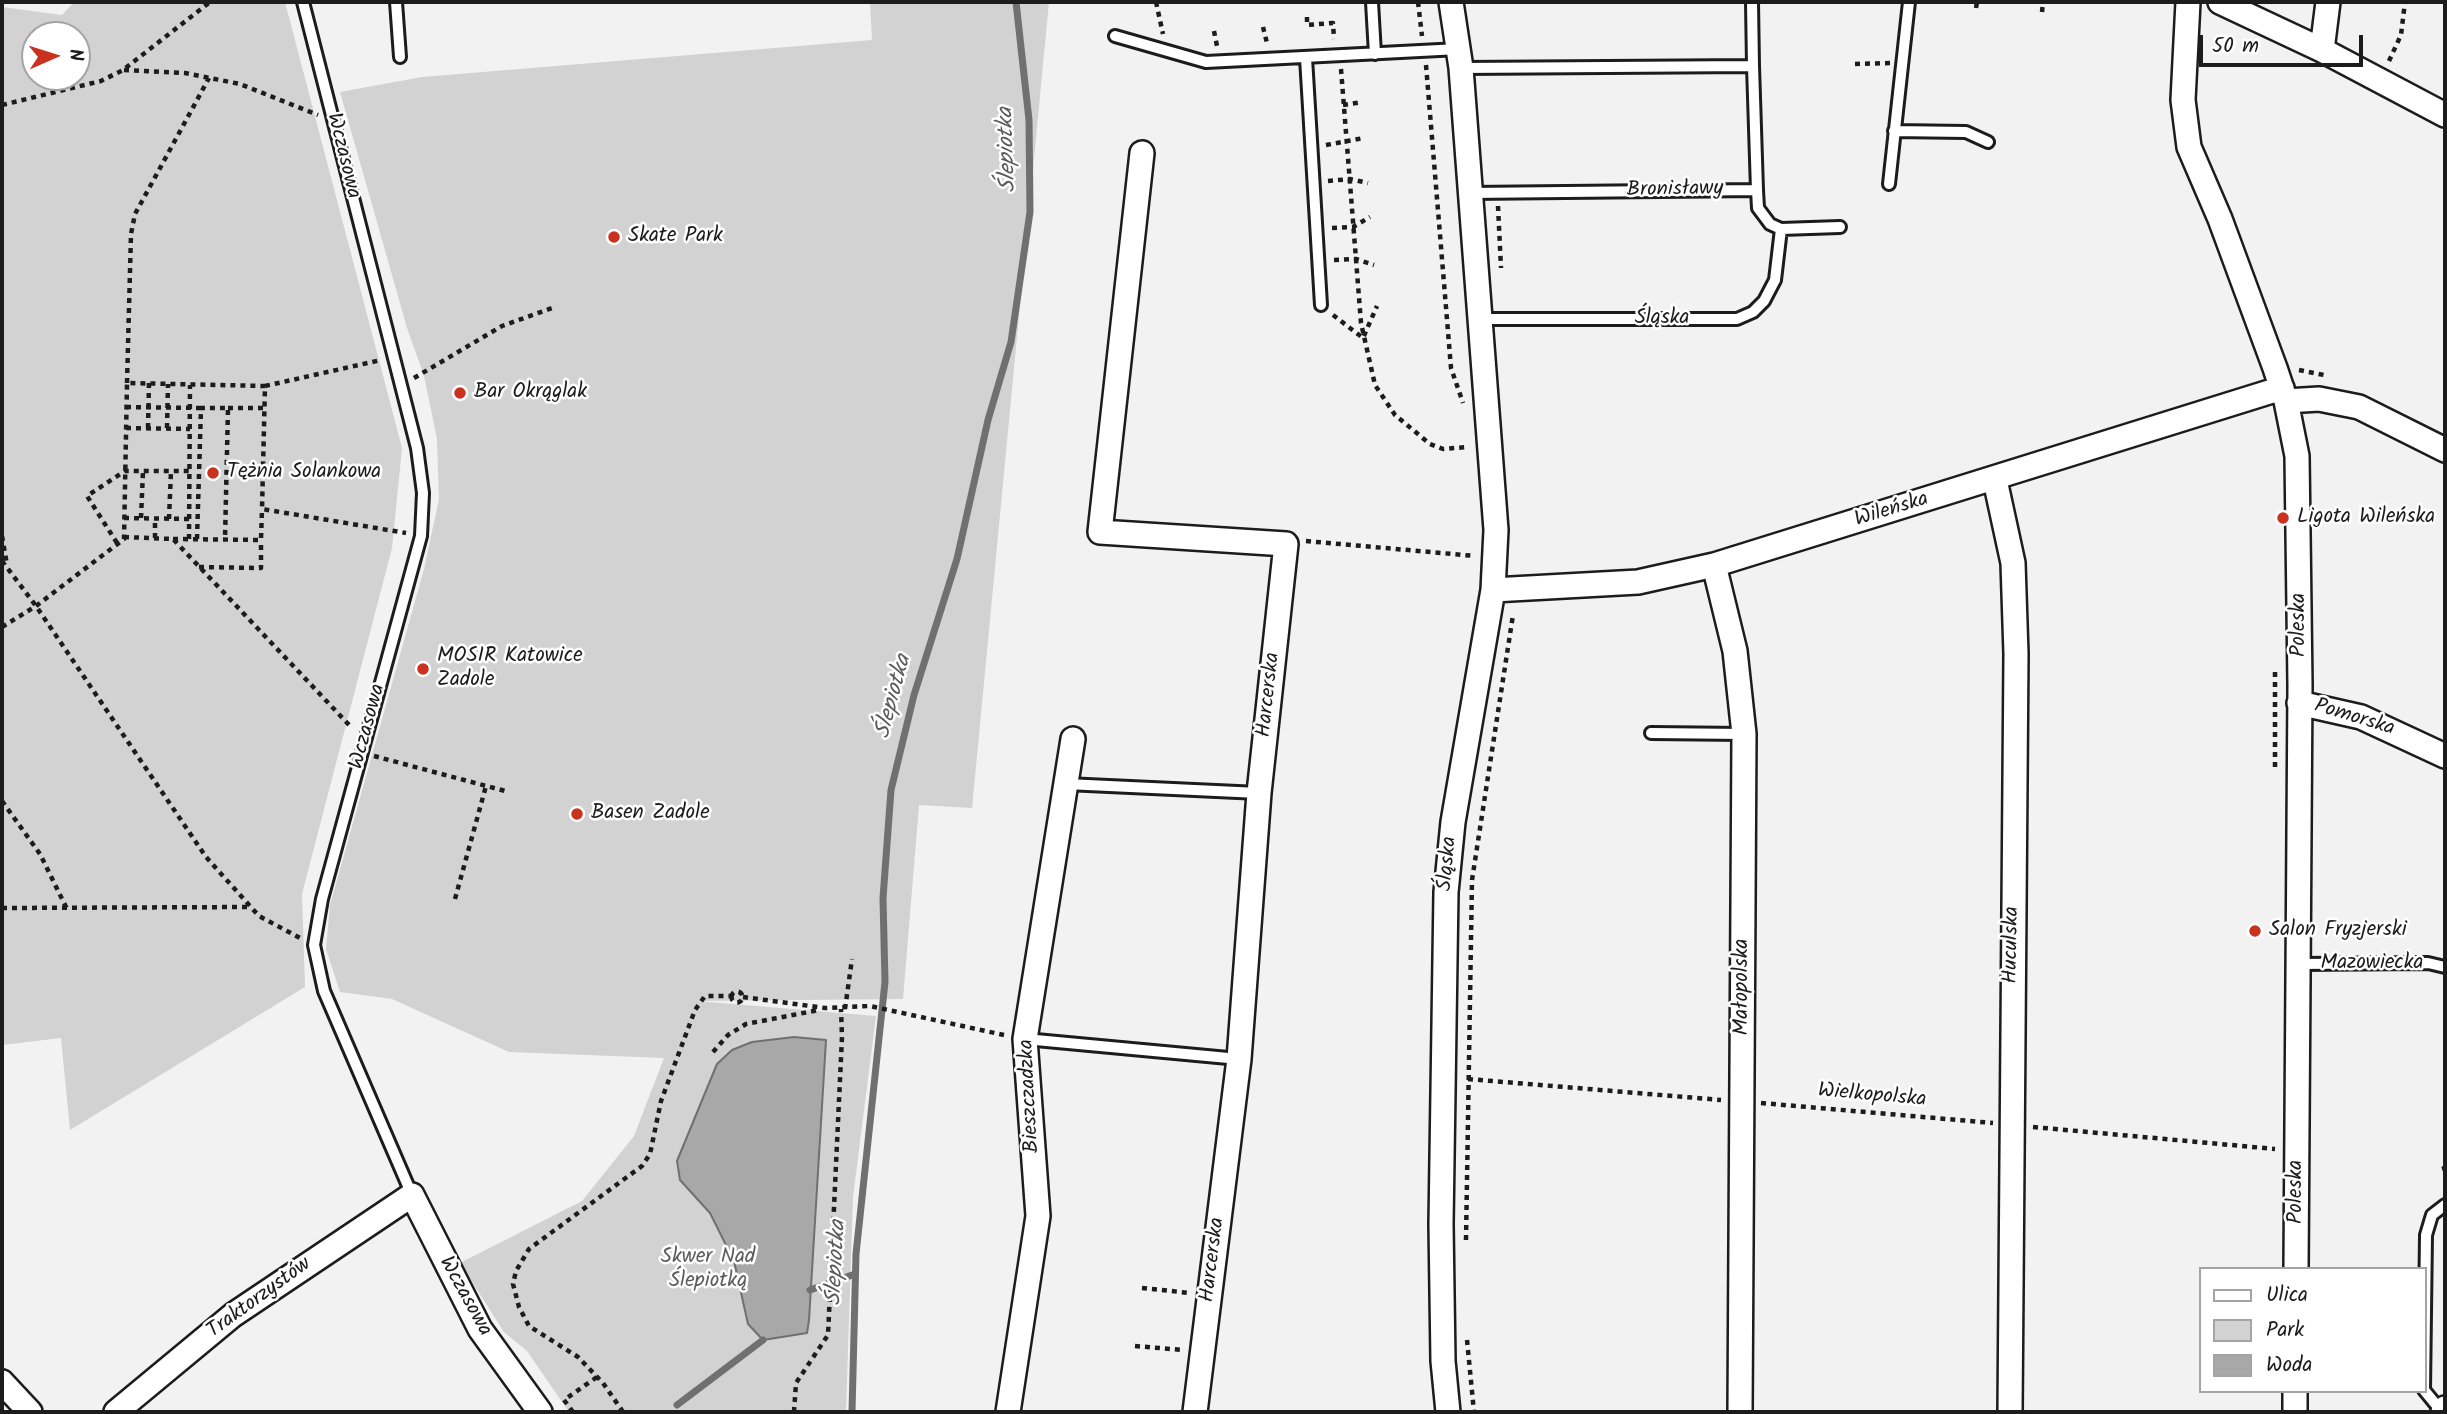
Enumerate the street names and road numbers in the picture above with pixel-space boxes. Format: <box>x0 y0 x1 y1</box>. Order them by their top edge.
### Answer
street label: Wczasowa <box>319 111 365 201</box>
street label: Bronisławy <box>1627 178 1723 204</box>
street label: Śląska <box>1635 306 1689 332</box>
street label: Wileńska <box>1852 488 1932 534</box>
street label: Poleska <box>2287 593 2313 657</box>
street label: Harcerska <box>1253 651 1287 739</box>
street label: Wczasowa <box>346 682 392 772</box>
street label: Pomorska <box>2311 695 2397 743</box>
street label: Śląska <box>1434 836 1464 892</box>
street label: Huculska <box>2000 906 2026 984</box>
street label: Małopolska <box>1730 939 1756 1035</box>
street label: Mazowiecka <box>2321 951 2423 977</box>
street label: Bieszczadzka <box>1015 1038 1047 1154</box>
street label: Wielkopolska <box>1817 1080 1927 1114</box>
street label: Poleska <box>2284 1160 2310 1224</box>
street label: Harcerska <box>1196 1216 1232 1304</box>
street label: Traktorzystów <box>203 1253 317 1345</box>
street label: Wczasowa <box>432 1253 496 1341</box>

